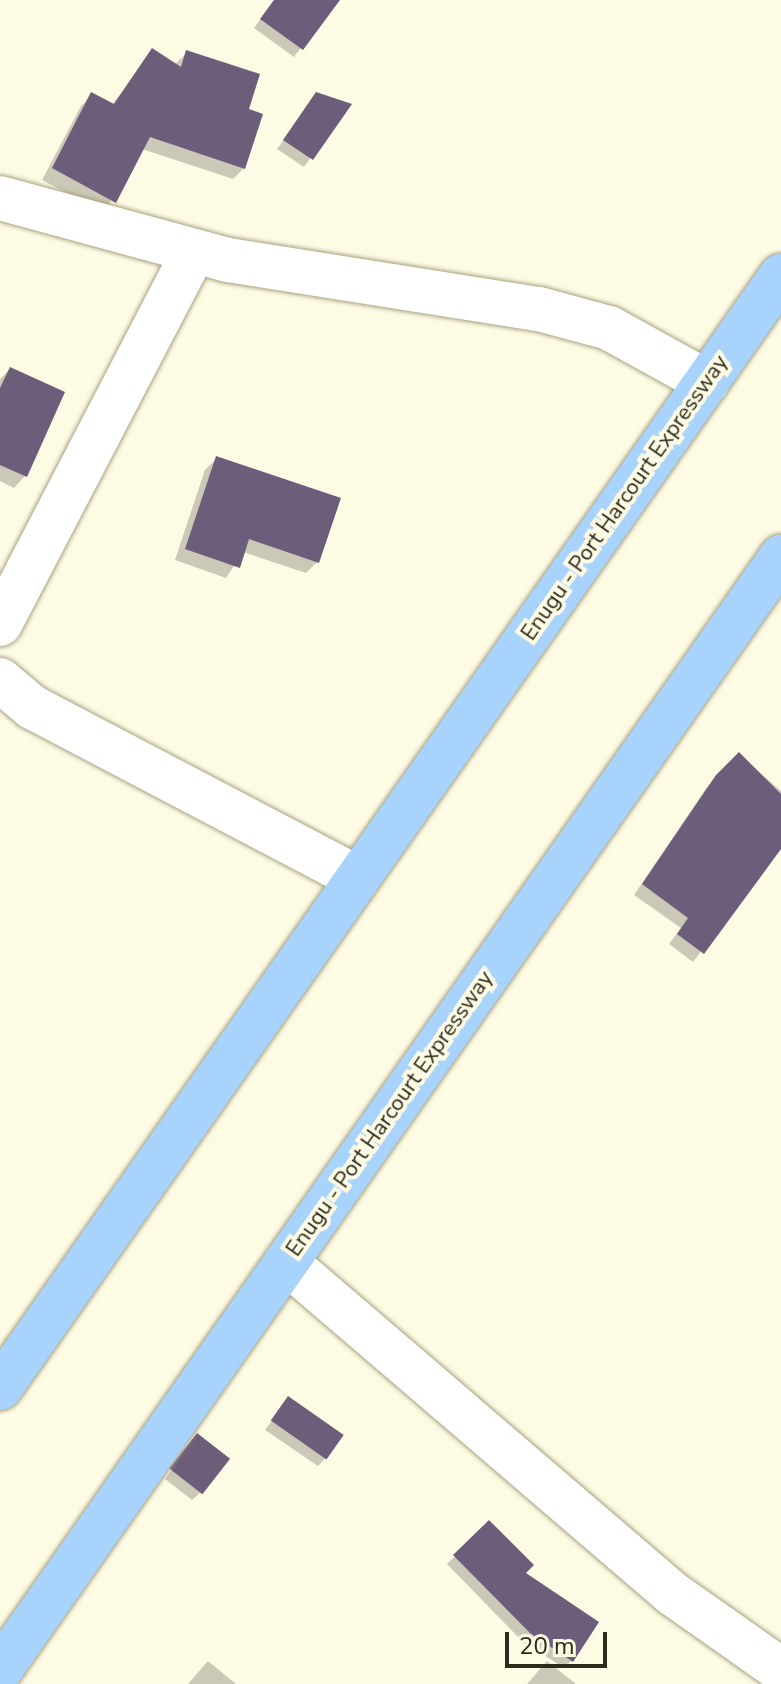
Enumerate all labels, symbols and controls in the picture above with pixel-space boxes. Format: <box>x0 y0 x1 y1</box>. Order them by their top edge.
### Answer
street label: Enugu - Port Harcourt Expressway <box>516 350 734 646</box>
street label: Enugu - Port Harcourt Expressway <box>281 966 499 1262</box>
scale bar <box>509 1616 611 1666</box>
text: 20 m <box>519 1630 575 1662</box>

